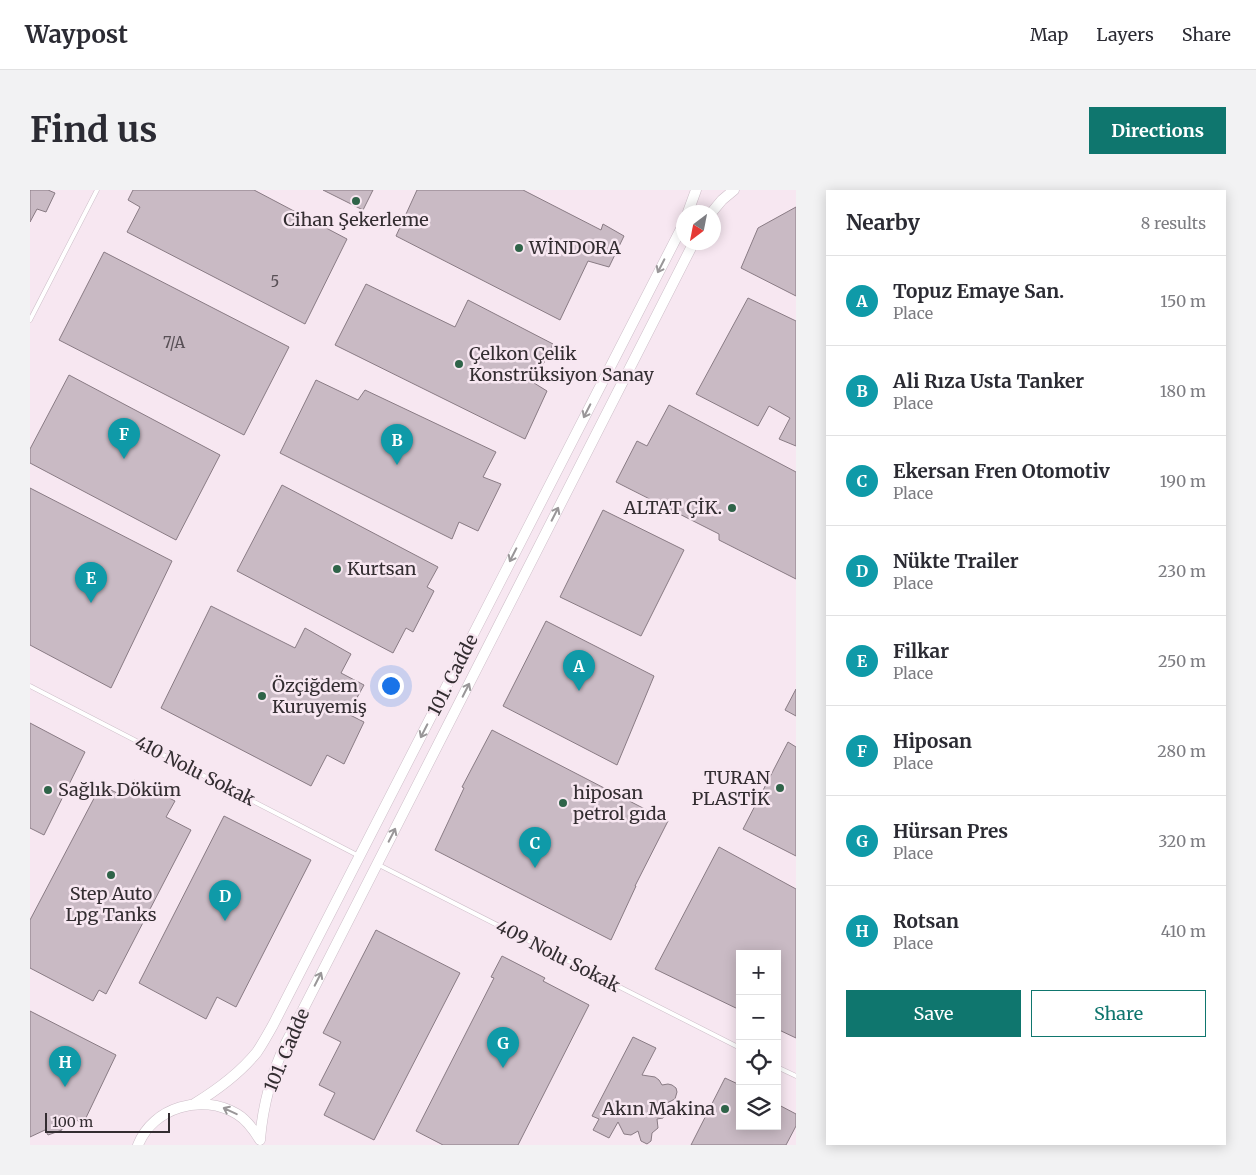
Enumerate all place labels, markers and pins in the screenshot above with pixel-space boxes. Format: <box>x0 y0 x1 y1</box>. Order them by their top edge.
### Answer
marker: Cihan Şekerleme <box>350 195 362 207</box>
place label: Cihan Şekerleme <box>283 208 429 231</box>
place label: WİNDORA <box>528 236 621 259</box>
marker: WİNDORA <box>513 242 525 254</box>
place label: Çelkon Çelik Konstrüksiyon Sanay <box>469 342 655 386</box>
marker: Çelkon Çelik Konstrüksiyon Sanay <box>453 358 465 370</box>
pin: F <box>108 418 140 459</box>
pin: B <box>381 424 413 465</box>
place label: ALTAT ÇİK. <box>623 496 722 519</box>
marker: ALTAT ÇİK. <box>726 502 738 514</box>
place label: Kurtsan <box>347 557 417 580</box>
pin: E <box>75 562 107 603</box>
marker: Kurtsan <box>331 563 343 575</box>
pin: A <box>563 650 595 691</box>
place label: Özçiğdem Kuruyemiş <box>272 674 367 718</box>
marker: Özçiğdem Kuruyemiş <box>256 690 268 702</box>
place label: TURAN PLASTİK <box>692 766 770 810</box>
place label: Sağlık Döküm <box>58 778 181 801</box>
place label: hiposan petrol gıda <box>573 781 667 825</box>
marker: TURAN PLASTİK <box>774 782 786 794</box>
marker: Sağlık Döküm <box>42 784 54 796</box>
marker: hiposan petrol gıda <box>557 797 569 809</box>
pin: C <box>519 827 551 868</box>
marker: Step Auto Lpg Tanks <box>105 869 117 881</box>
pin: D <box>209 880 241 921</box>
place label: Step Auto Lpg Tanks <box>65 882 157 926</box>
pin: G <box>487 1027 519 1068</box>
pin: H <box>49 1046 81 1087</box>
place label: Akın Makina <box>601 1097 715 1120</box>
marker: Akın Makina <box>719 1103 731 1115</box>

